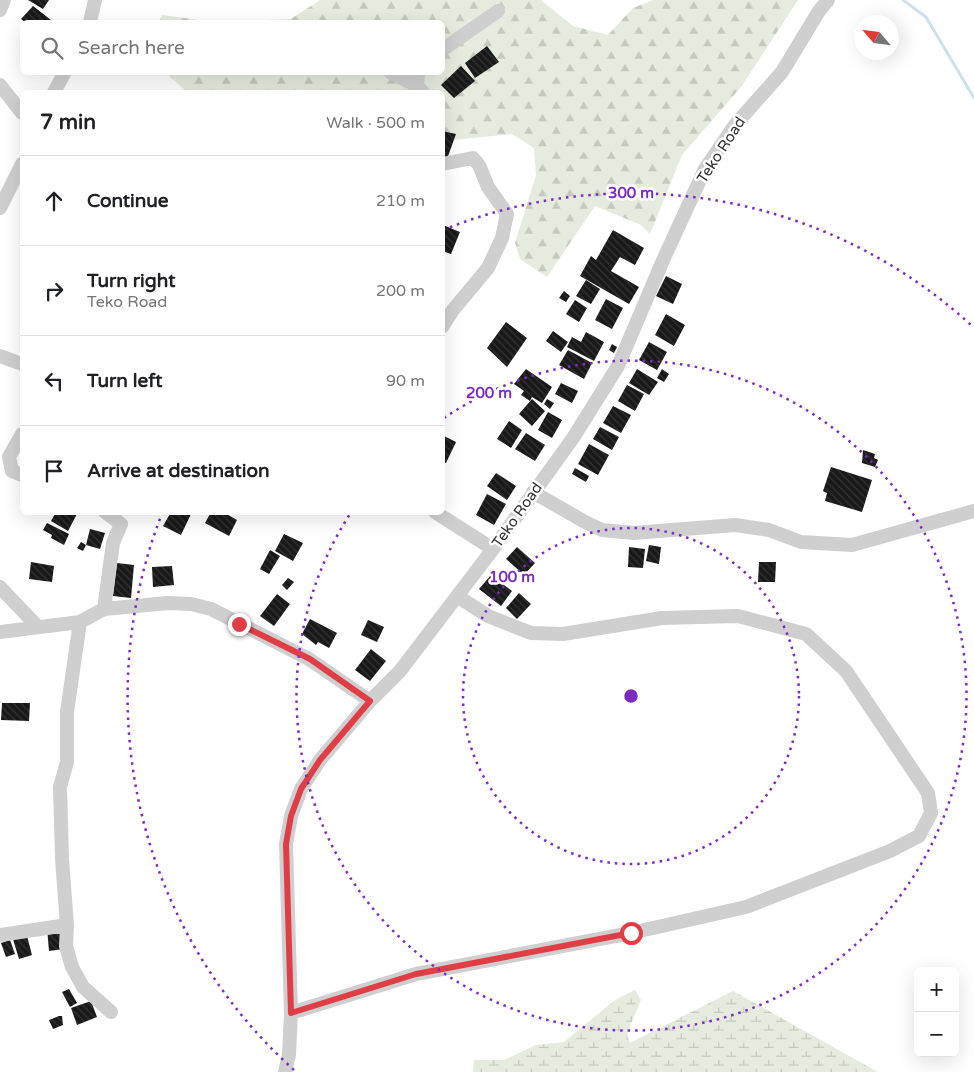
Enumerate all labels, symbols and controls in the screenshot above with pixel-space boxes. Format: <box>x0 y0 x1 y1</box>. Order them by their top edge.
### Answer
north arrow <box>854 15 899 60</box>
search box <box>20 20 445 75</box>
icon: search <box>38 34 66 62</box>
text: Search here <box>78 37 185 59</box>
text: 7 min <box>40 110 96 135</box>
text: Walk · 500 m <box>326 113 425 133</box>
street label: Teko Road <box>693 113 749 187</box>
text: 300 m <box>608 184 654 202</box>
icon: ahead <box>40 187 68 215</box>
text: Continue <box>87 190 169 212</box>
text: 210 m <box>376 191 425 211</box>
text: Turn right <box>87 270 175 292</box>
icon: right <box>40 277 68 305</box>
text: 200 m <box>376 281 425 301</box>
text: Teko Road <box>87 292 167 312</box>
icon: left <box>40 367 68 395</box>
text: Turn left <box>87 370 163 392</box>
text: 90 m <box>386 371 425 391</box>
text: 200 m <box>466 384 512 402</box>
icon: arrive <box>40 457 68 485</box>
text: Arrive at destination <box>87 460 270 482</box>
street label: Teko Road <box>488 479 546 551</box>
text: 100 m <box>489 568 535 586</box>
route end <box>228 613 251 636</box>
centre of rings <box>622 687 640 705</box>
route start <box>620 922 643 945</box>
map controls <box>914 967 959 1057</box>
button: + <box>914 967 959 1012</box>
button: − <box>914 1012 959 1057</box>

